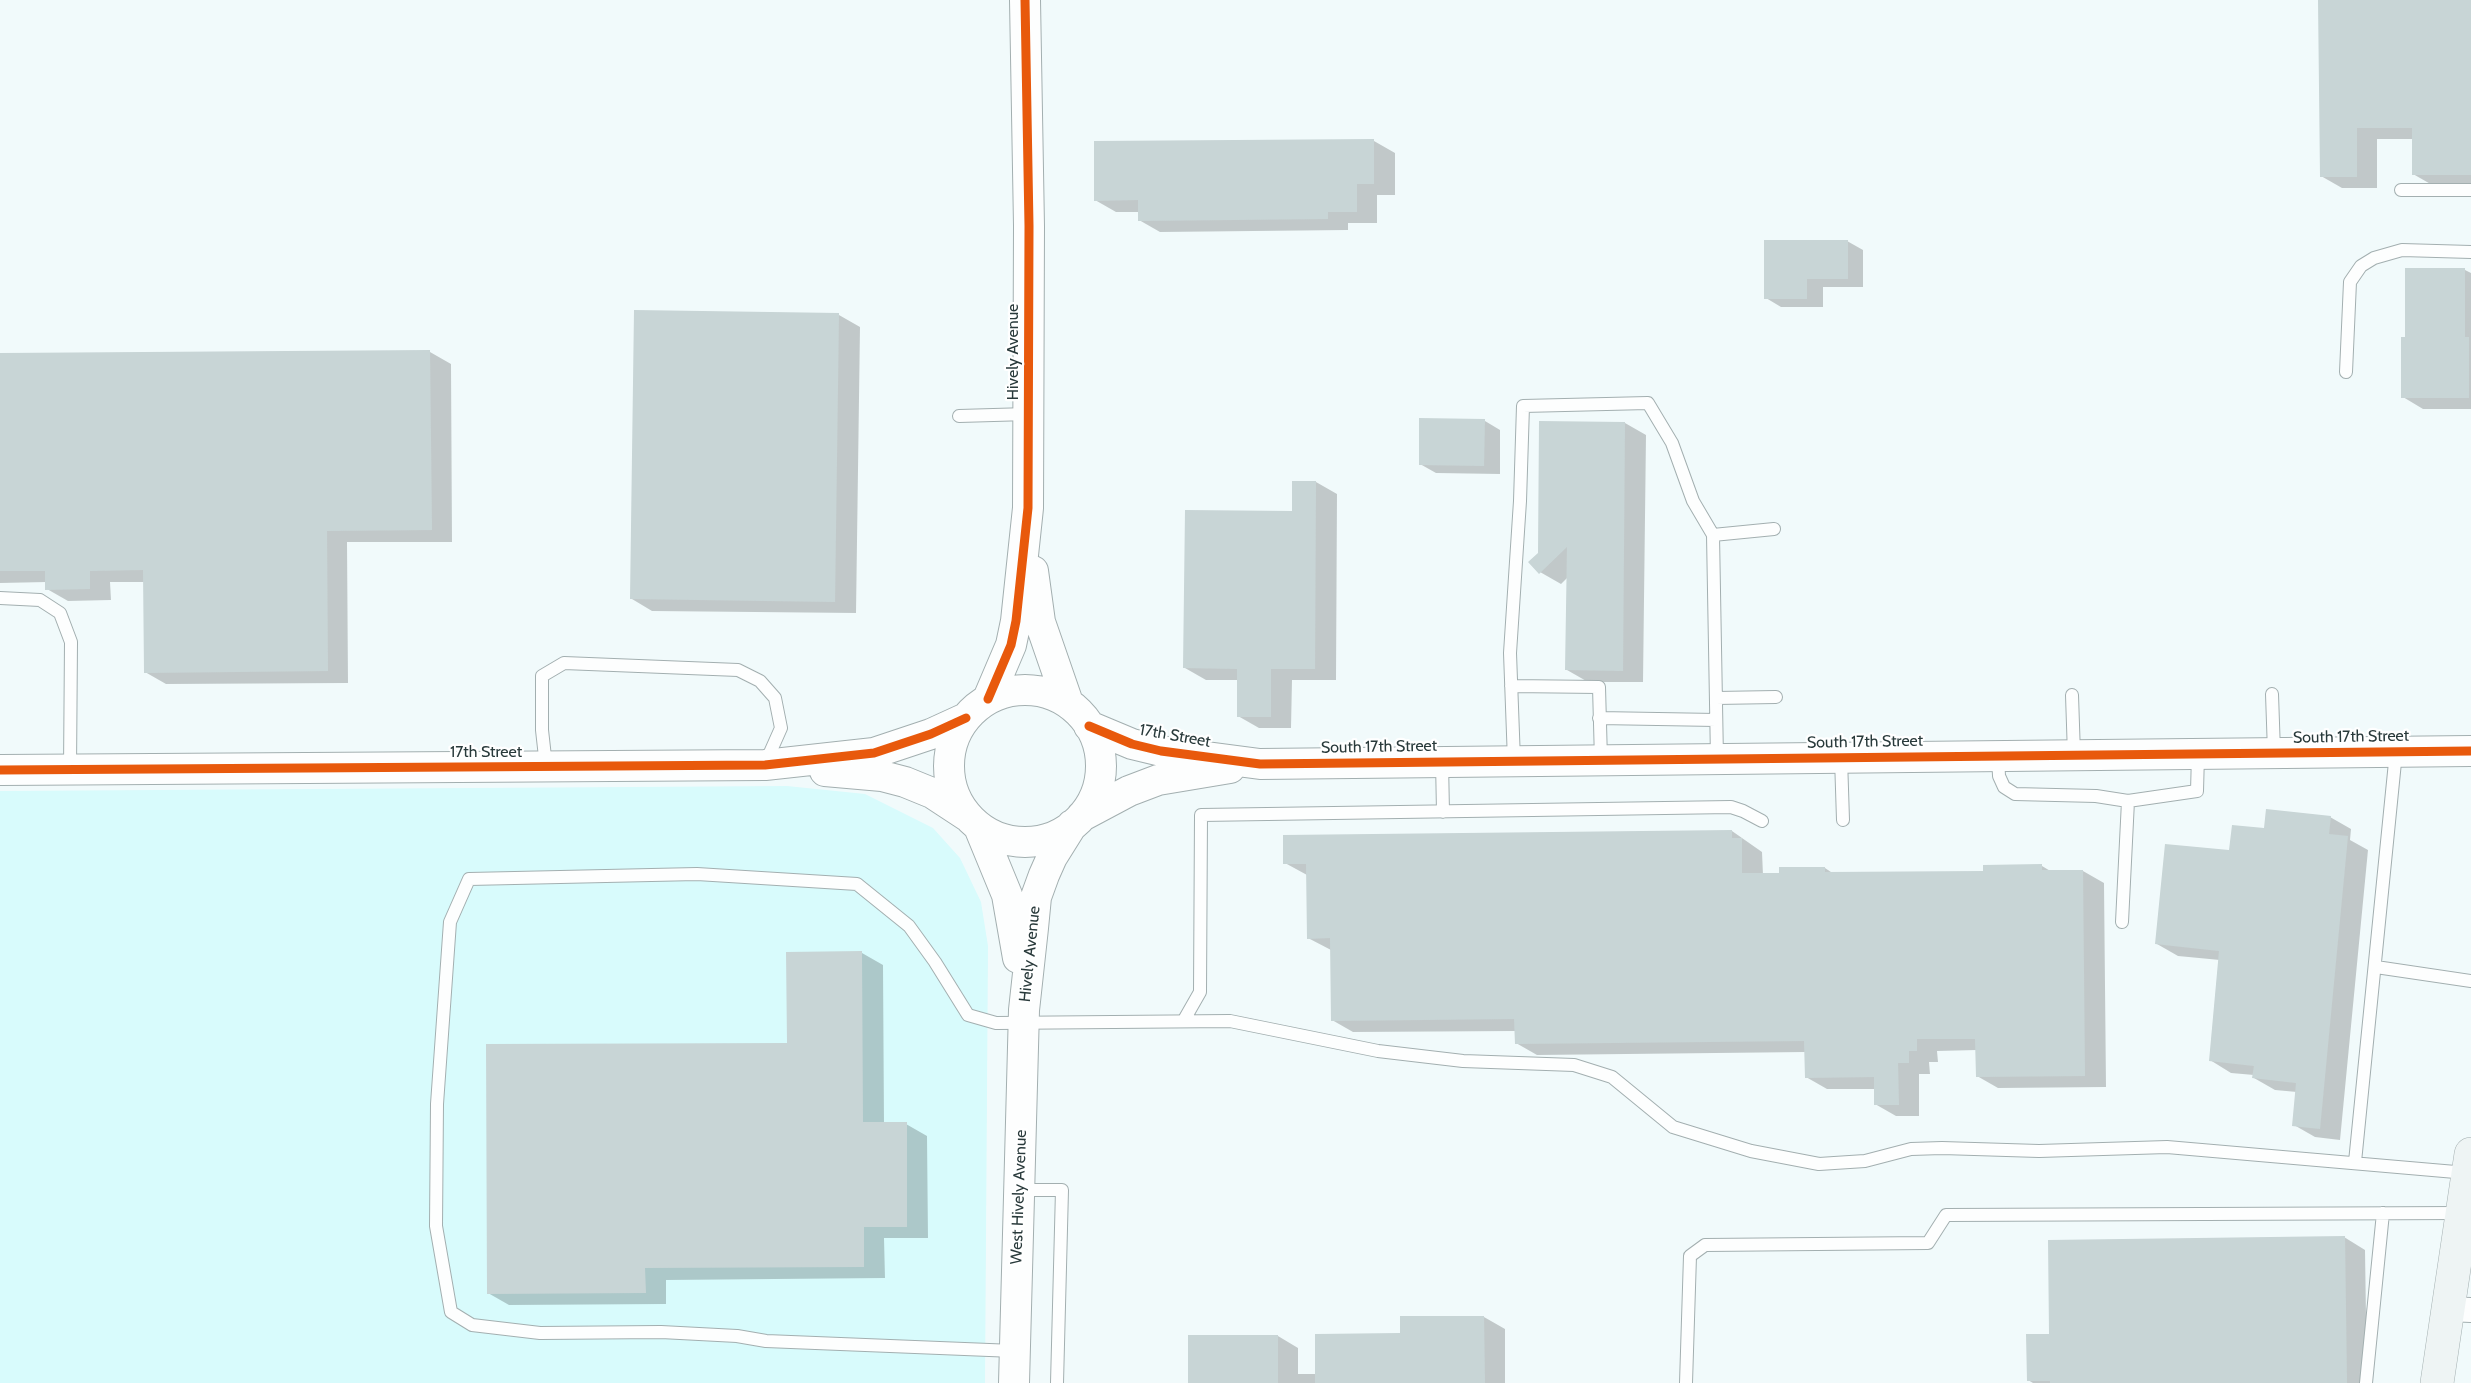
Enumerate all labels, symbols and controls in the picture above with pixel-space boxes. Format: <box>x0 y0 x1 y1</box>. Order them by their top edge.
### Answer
street label: Hively Avenue <box>1003 304 1023 400</box>
street label: 17th Street <box>1138 720 1212 752</box>
street label: South 17th Street <box>2293 726 2409 748</box>
street label: South 17th Street <box>1807 731 1923 753</box>
street label: South 17th Street <box>1321 736 1437 758</box>
street label: 17th Street <box>450 742 522 762</box>
street label: Hively Avenue <box>1015 905 1045 1003</box>
street label: West Hively Avenue <box>1007 1129 1031 1265</box>

